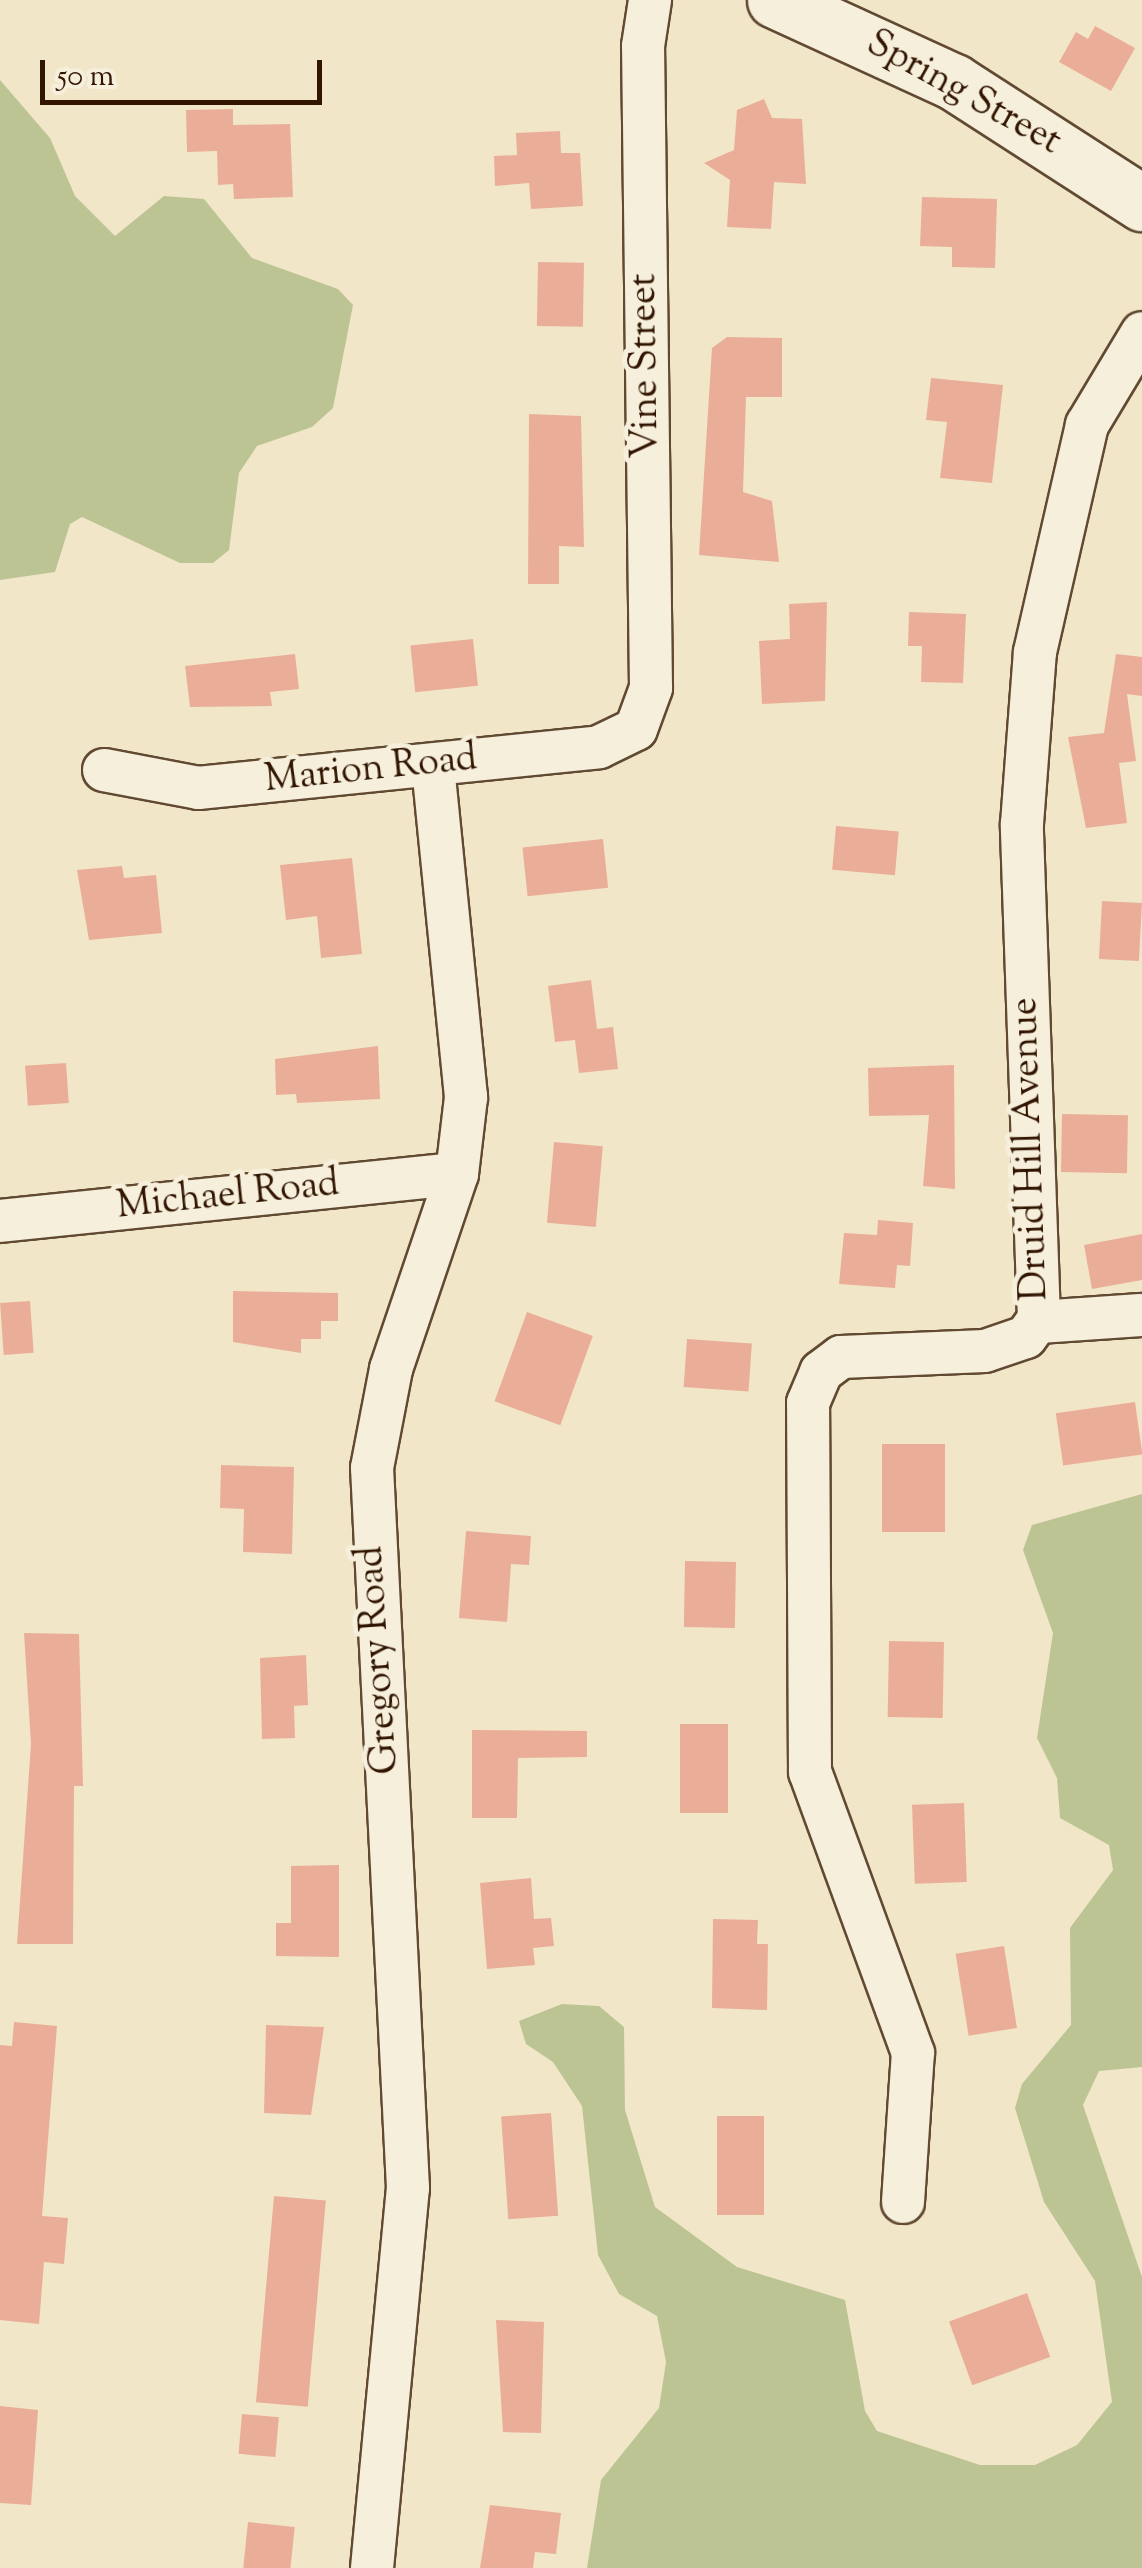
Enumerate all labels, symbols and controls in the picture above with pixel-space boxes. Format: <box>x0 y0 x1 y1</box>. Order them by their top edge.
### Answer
street label: Spring Street <box>858 22 1068 166</box>
scale bar <box>45 40 328 102</box>
text: 50 m <box>57 56 114 99</box>
street label: Vine Street <box>623 273 671 459</box>
street label: Marion Road <box>262 737 480 805</box>
street label: Druid Hill Avenue <box>1004 997 1060 1301</box>
street label: Michael Road <box>115 1163 341 1231</box>
street label: Gregory Road <box>349 1544 411 1776</box>

